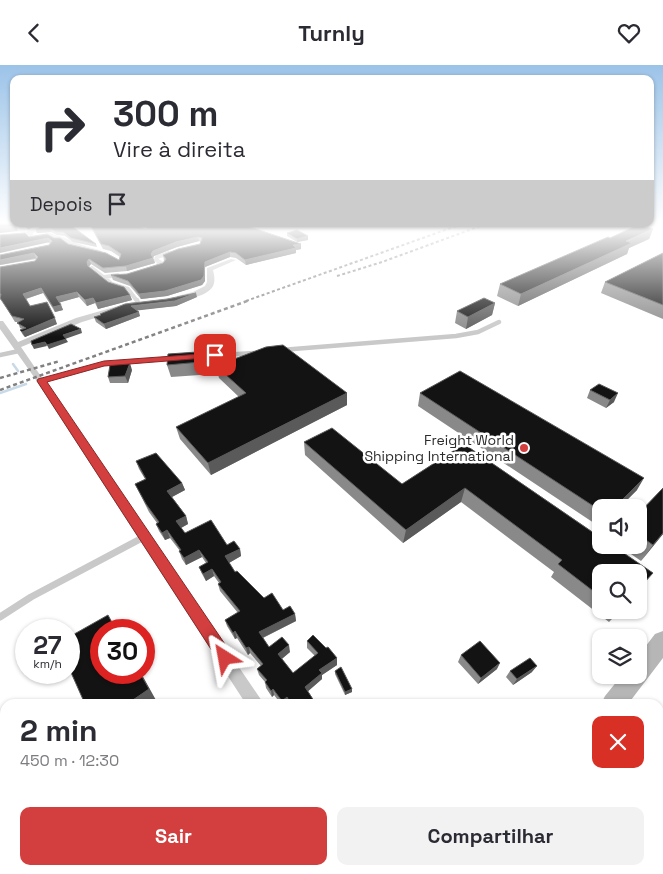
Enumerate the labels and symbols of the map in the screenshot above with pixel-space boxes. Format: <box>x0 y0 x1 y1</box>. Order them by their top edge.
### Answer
pin <box>194 334 236 376</box>
place label: Freight World Shipping International <box>364 431 514 465</box>
marker: Freight World Shipping International <box>518 442 530 454</box>
speed limit sign: 30 <box>90 619 155 684</box>
position arrow <box>198 631 250 683</box>

